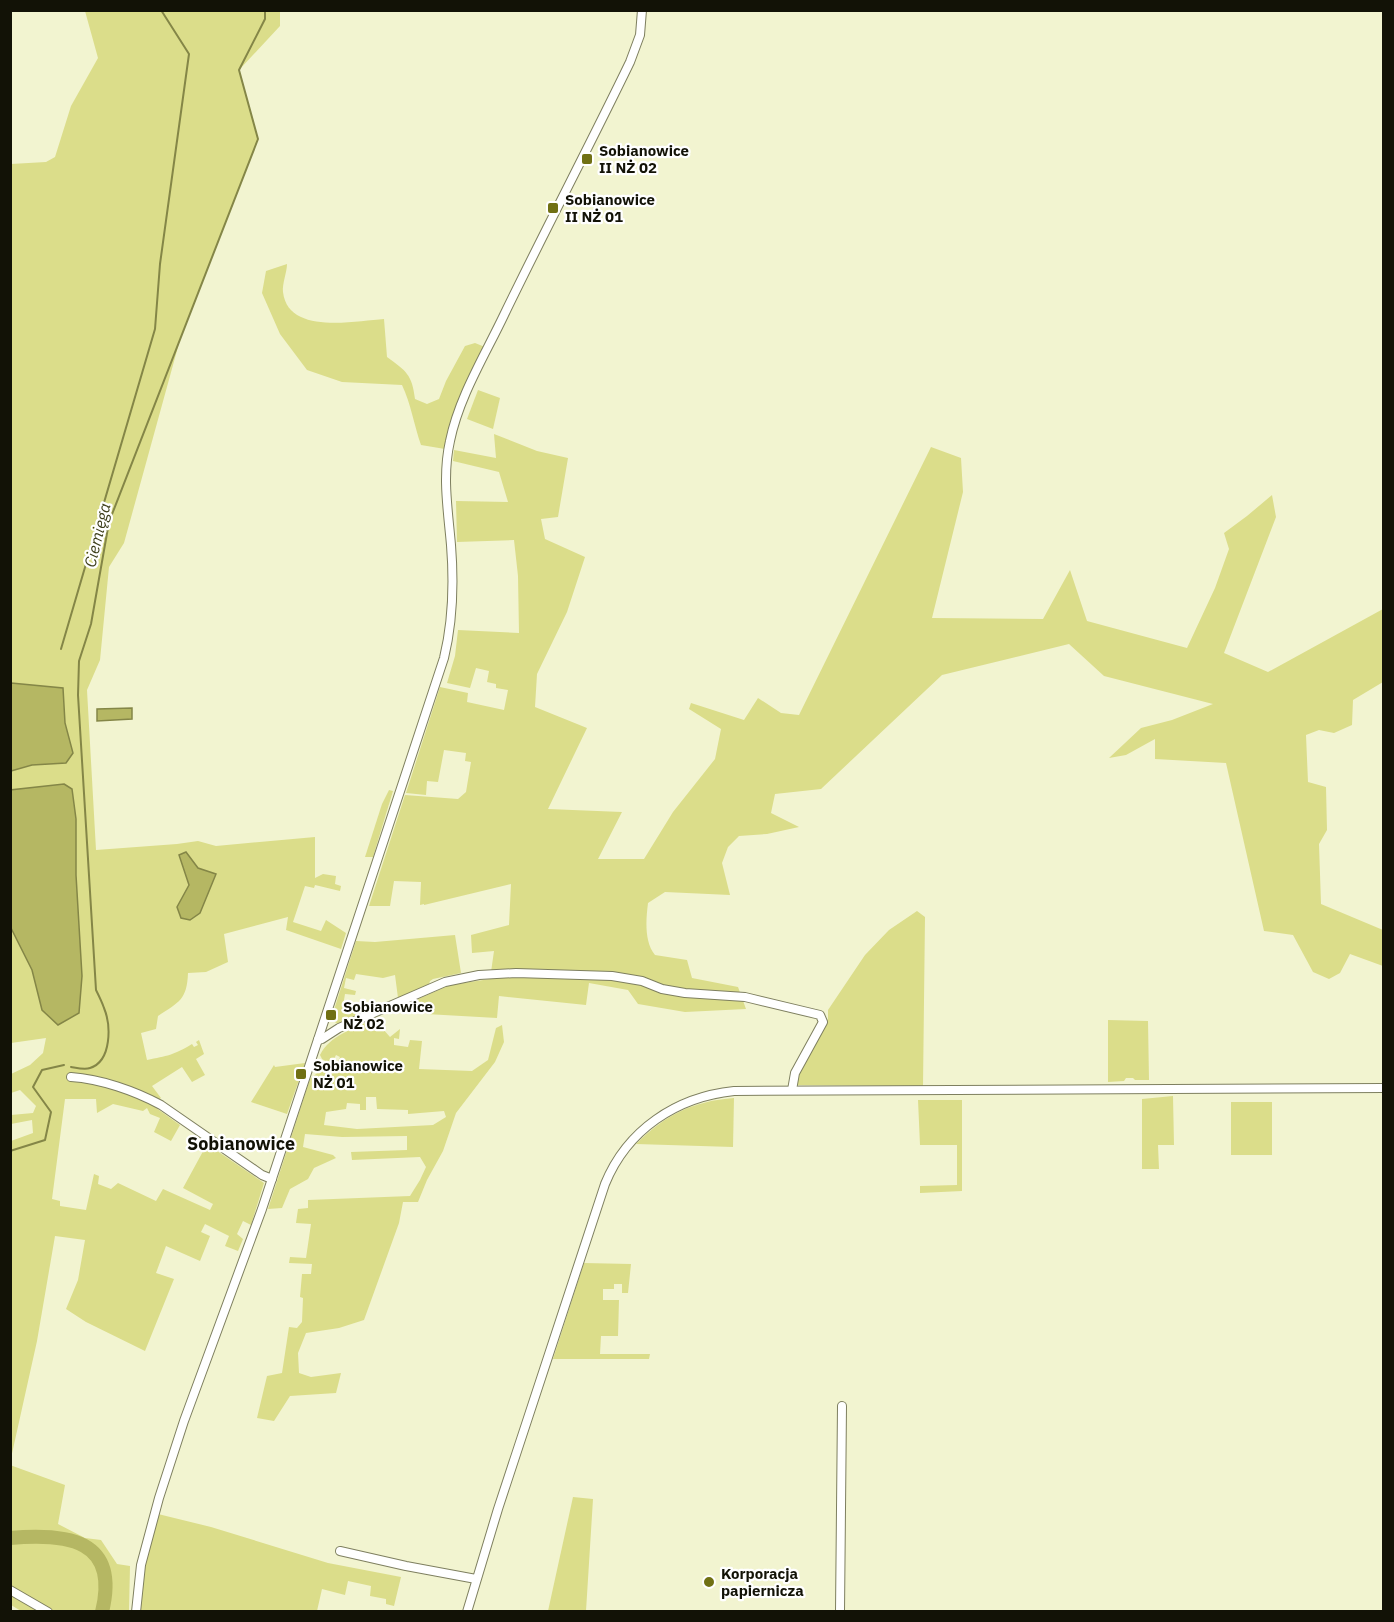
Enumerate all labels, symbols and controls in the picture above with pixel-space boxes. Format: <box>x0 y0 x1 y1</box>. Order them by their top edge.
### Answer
place label: Sobianowice II NŻ 02 <box>599 141 689 177</box>
marker: Sobianowice II NŻ 02 <box>580 152 594 166</box>
place label: Sobianowice II NŻ 01 <box>565 190 655 226</box>
marker: Sobianowice II NŻ 01 <box>546 201 560 215</box>
water label: Ciemięga <box>79 501 115 569</box>
place label: Sobianowice NŻ 02 <box>343 997 433 1033</box>
marker: Sobianowice NŻ 02 <box>324 1008 338 1022</box>
place label: Sobianowice NŻ 01 <box>313 1056 403 1092</box>
marker: Sobianowice NŻ 01 <box>294 1067 308 1081</box>
district label: Sobianowice <box>187 1132 295 1155</box>
place label: Korporacja papiernicza <box>721 1564 804 1600</box>
marker: Korporacja papiernicza <box>702 1575 716 1589</box>

